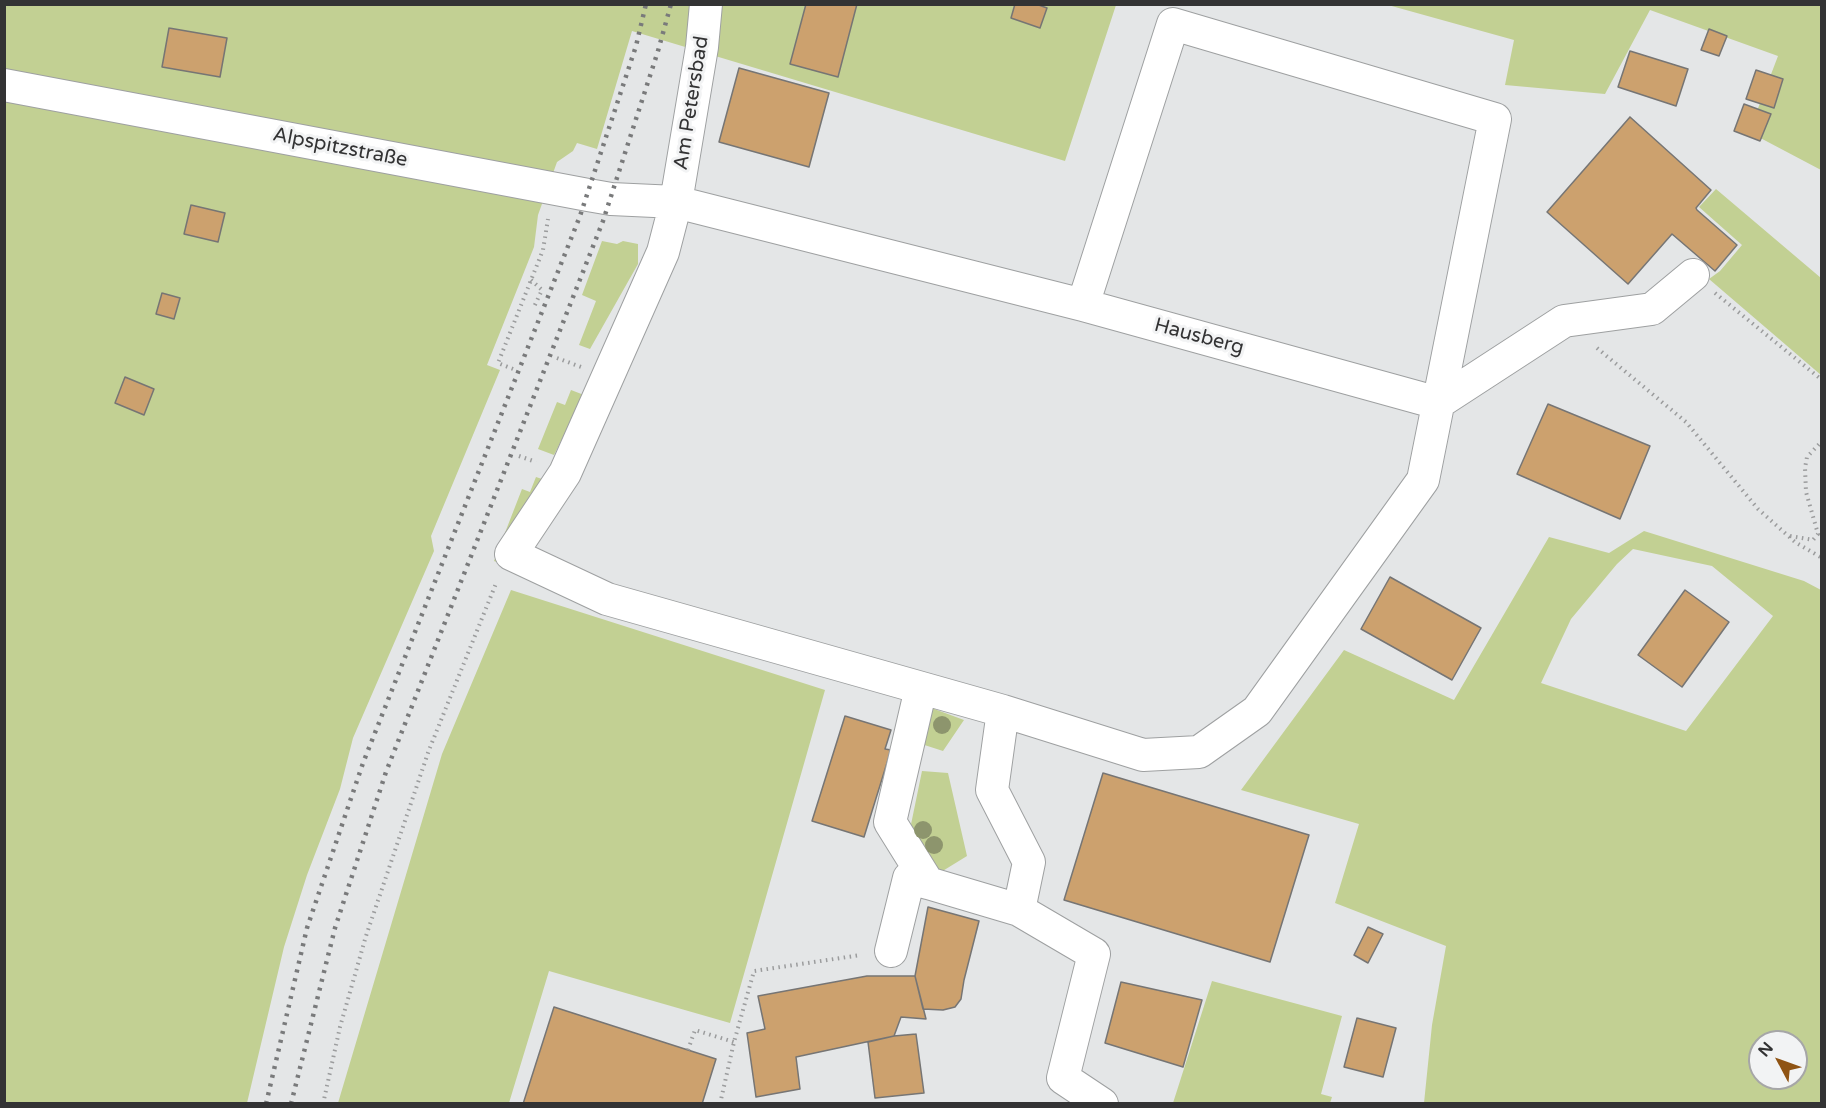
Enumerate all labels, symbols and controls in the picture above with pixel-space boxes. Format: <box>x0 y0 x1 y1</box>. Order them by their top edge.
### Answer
street label: Am Petersbad <box>670 34 714 172</box>
street label: Alpspitzstraße <box>271 123 409 173</box>
street label: Hausberg <box>1151 314 1247 360</box>
north arrow <box>1748 1030 1808 1090</box>
text: N <box>1754 1038 1778 1061</box>

